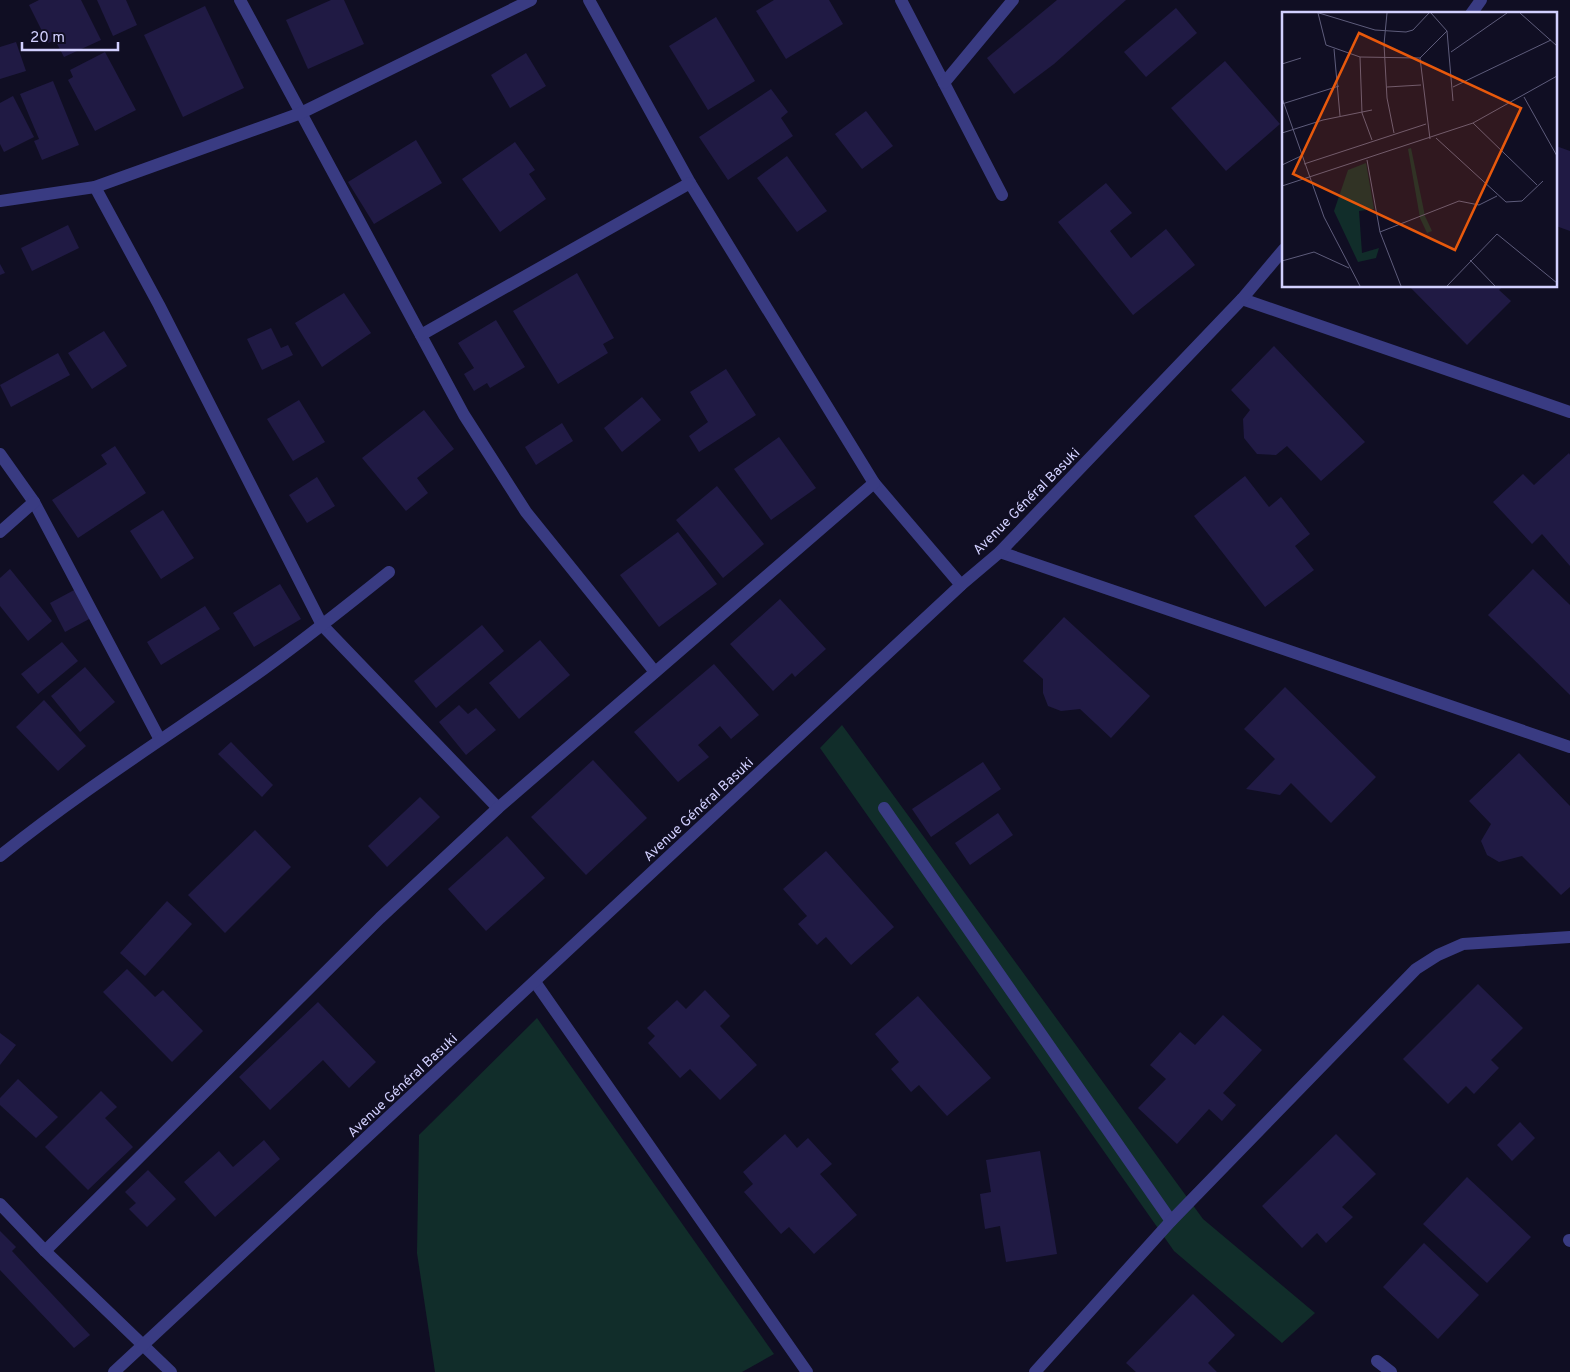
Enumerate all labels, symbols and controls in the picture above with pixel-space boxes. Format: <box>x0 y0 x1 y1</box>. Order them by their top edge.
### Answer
inset map <box>1282 12 1558 288</box>
scale bar <box>22 20 119 52</box>
text: 20 m <box>30 29 65 48</box>
street label: Avenue Général Basuki <box>970 445 1084 559</box>
street label: Avenue Général Basuki <box>640 755 758 866</box>
street label: Avenue Général Basuki <box>344 1031 462 1142</box>

